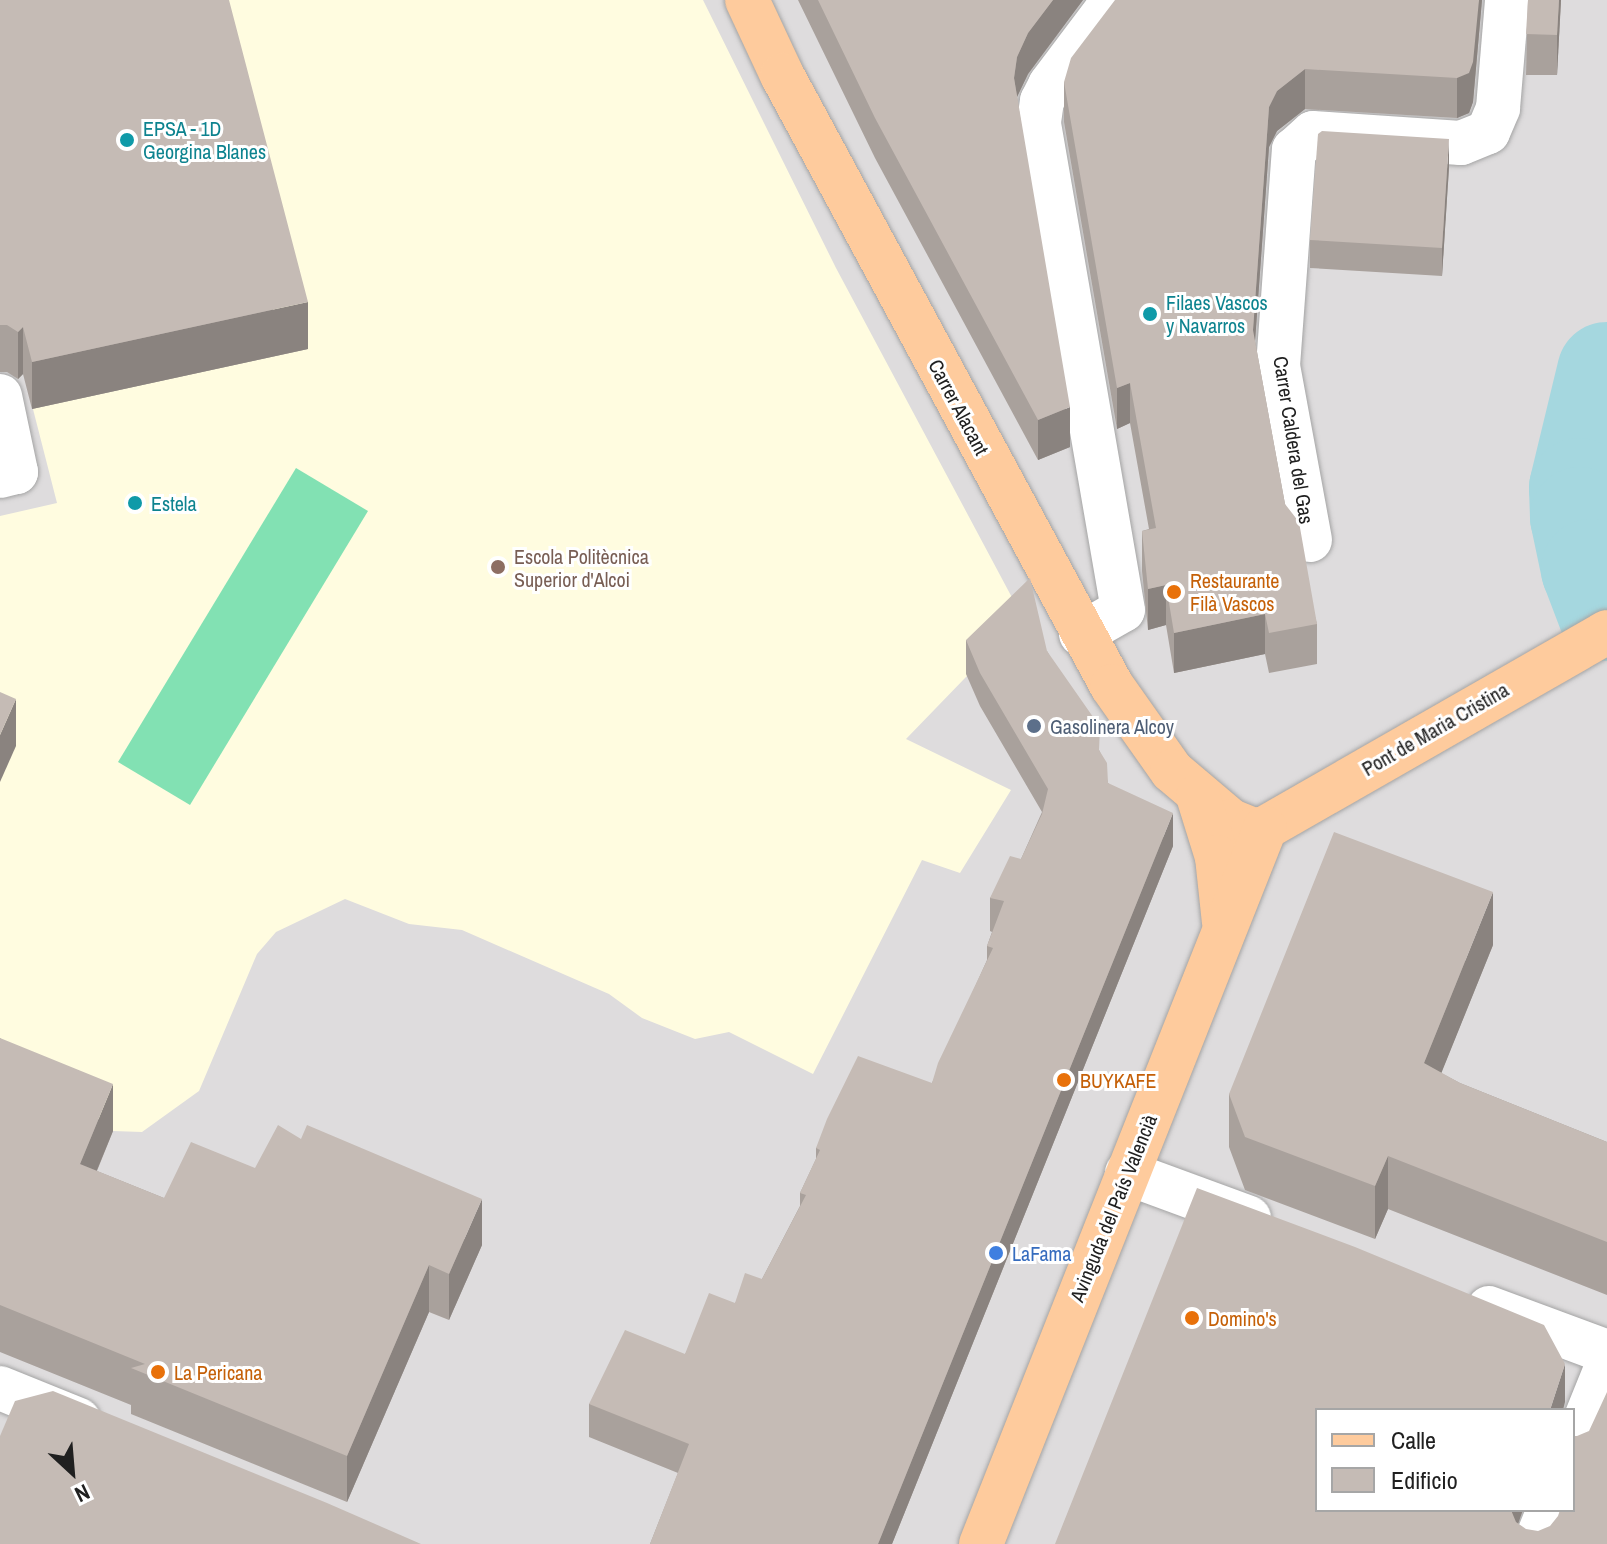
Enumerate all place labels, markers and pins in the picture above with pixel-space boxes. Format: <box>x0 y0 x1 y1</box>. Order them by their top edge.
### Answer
place label: EPSA - 1D Georgina Blanes <box>143 116 266 163</box>
marker: EPSA - 1D Georgina Blanes <box>118 131 136 149</box>
place label: Filaes Vascos y Navarros <box>1166 290 1268 337</box>
marker: Filaes Vascos y Navarros <box>1141 305 1159 323</box>
place label: Estela <box>151 491 197 515</box>
marker: Estela <box>126 494 144 512</box>
place label: Escola Politècnica Superior d'Alcoi <box>514 544 649 591</box>
marker: Escola Politècnica Superior d'Alcoi <box>489 558 507 576</box>
place label: Restaurante Filà Vascos <box>1190 568 1279 615</box>
marker: Restaurante Filà Vascos <box>1165 583 1183 601</box>
place label: Gasolinera Alcoy <box>1050 714 1175 738</box>
marker: Gasolinera Alcoy <box>1025 717 1043 735</box>
place label: BUYKAFE <box>1080 1068 1157 1092</box>
marker: BUYKAFE <box>1055 1071 1073 1089</box>
place label: LaFama <box>1012 1241 1071 1265</box>
marker: LaFama <box>987 1244 1005 1262</box>
place label: Domino's <box>1208 1306 1277 1330</box>
marker: Domino's <box>1183 1309 1201 1327</box>
place label: La Pericana <box>174 1360 262 1384</box>
marker: La Pericana <box>149 1363 167 1381</box>

